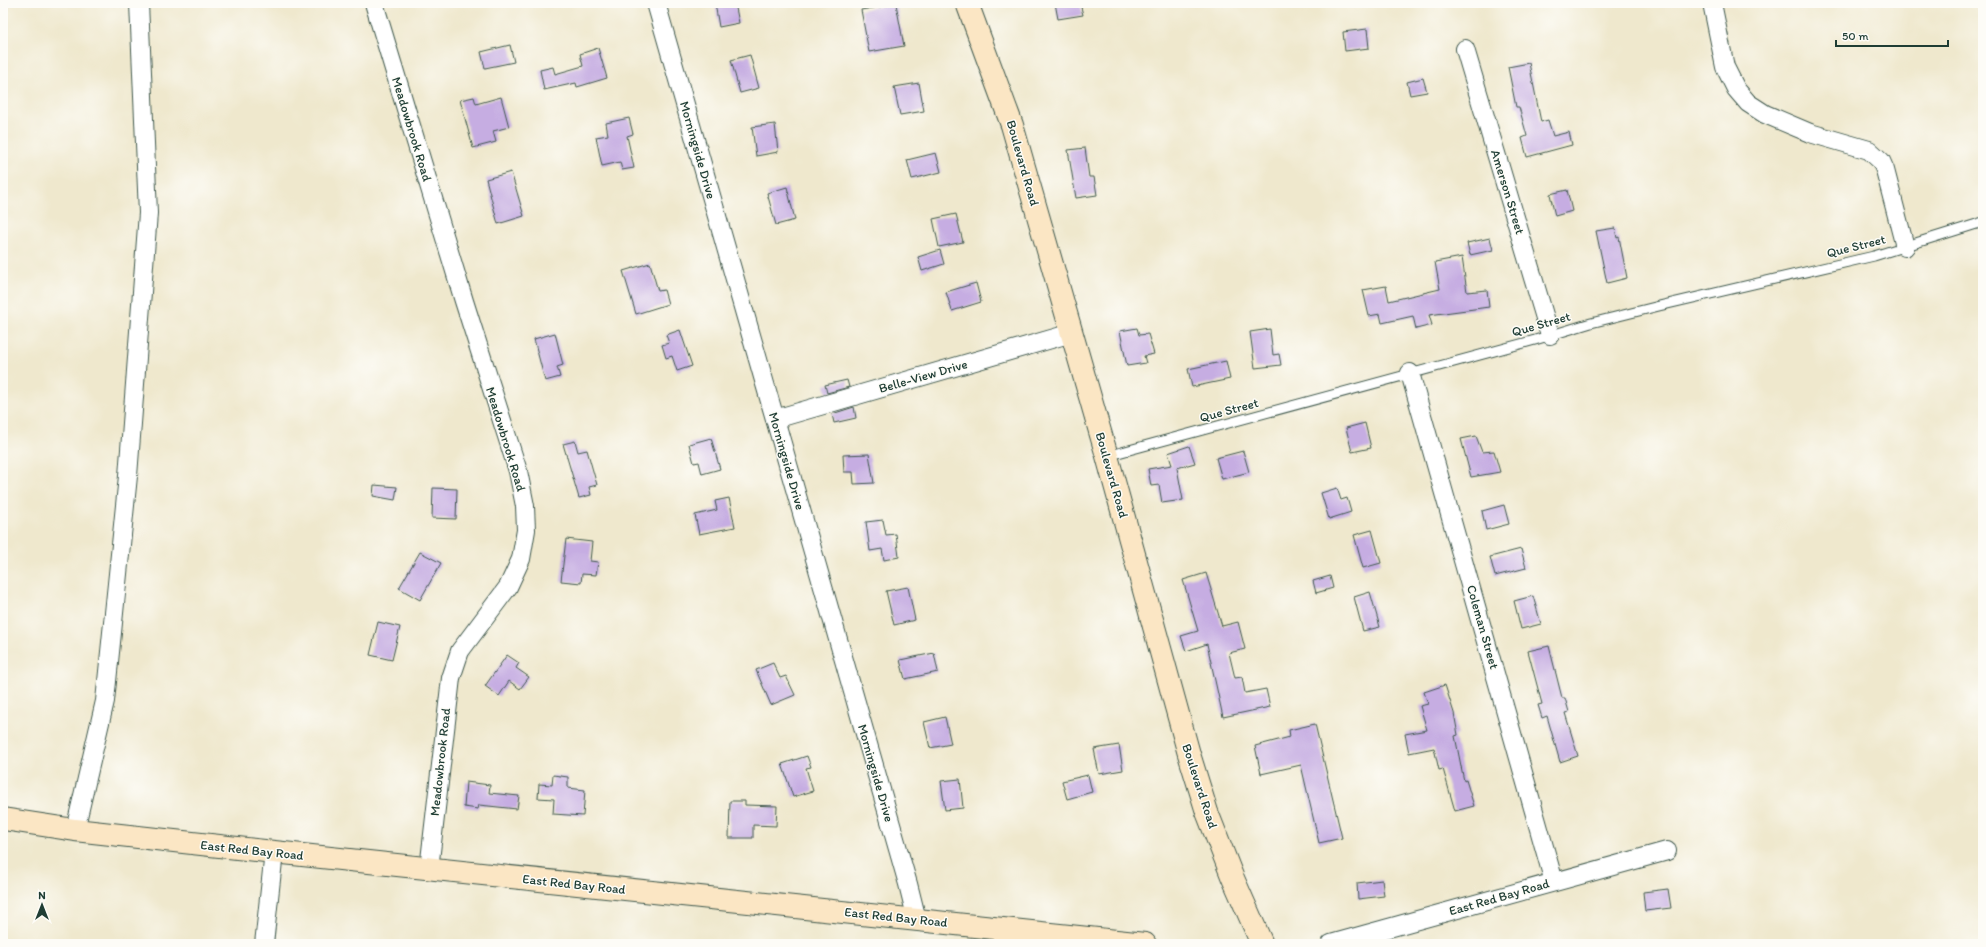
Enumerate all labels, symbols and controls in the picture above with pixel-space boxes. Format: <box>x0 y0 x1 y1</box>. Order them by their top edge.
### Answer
scale bar <box>1836 22 1948 48</box>
text: 50 m <box>1842 29 1868 43</box>
street label: Meadowbrook Road <box>389 75 435 183</box>
street label: Morningside Drive <box>677 99 719 201</box>
street label: Boulevard Road <box>1004 118 1042 208</box>
street label: Amerson Street <box>1488 148 1528 236</box>
street label: Que Street <box>1825 231 1887 261</box>
street label: Que Street <box>1510 308 1572 340</box>
street label: Belle-View Drive <box>877 356 969 396</box>
street label: Meadowbrook Road <box>483 385 529 493</box>
street label: Que Street <box>1198 395 1260 425</box>
street label: Morningside Drive <box>766 410 808 512</box>
street label: Boulevard Road <box>1093 430 1131 520</box>
street label: Coleman Street <box>1464 583 1502 671</box>
street label: Meadowbrook Road <box>427 707 453 817</box>
street label: Morningside Drive <box>855 722 897 824</box>
street label: Boulevard Road <box>1179 742 1221 830</box>
street label: East Red Bay Road <box>200 837 304 863</box>
street label: East Red Bay Road <box>522 871 626 897</box>
street label: East Red Bay Road <box>1447 876 1551 918</box>
north arrow <box>22 885 62 925</box>
text: N <box>38 889 46 902</box>
street label: East Red Bay Road <box>844 904 948 930</box>

